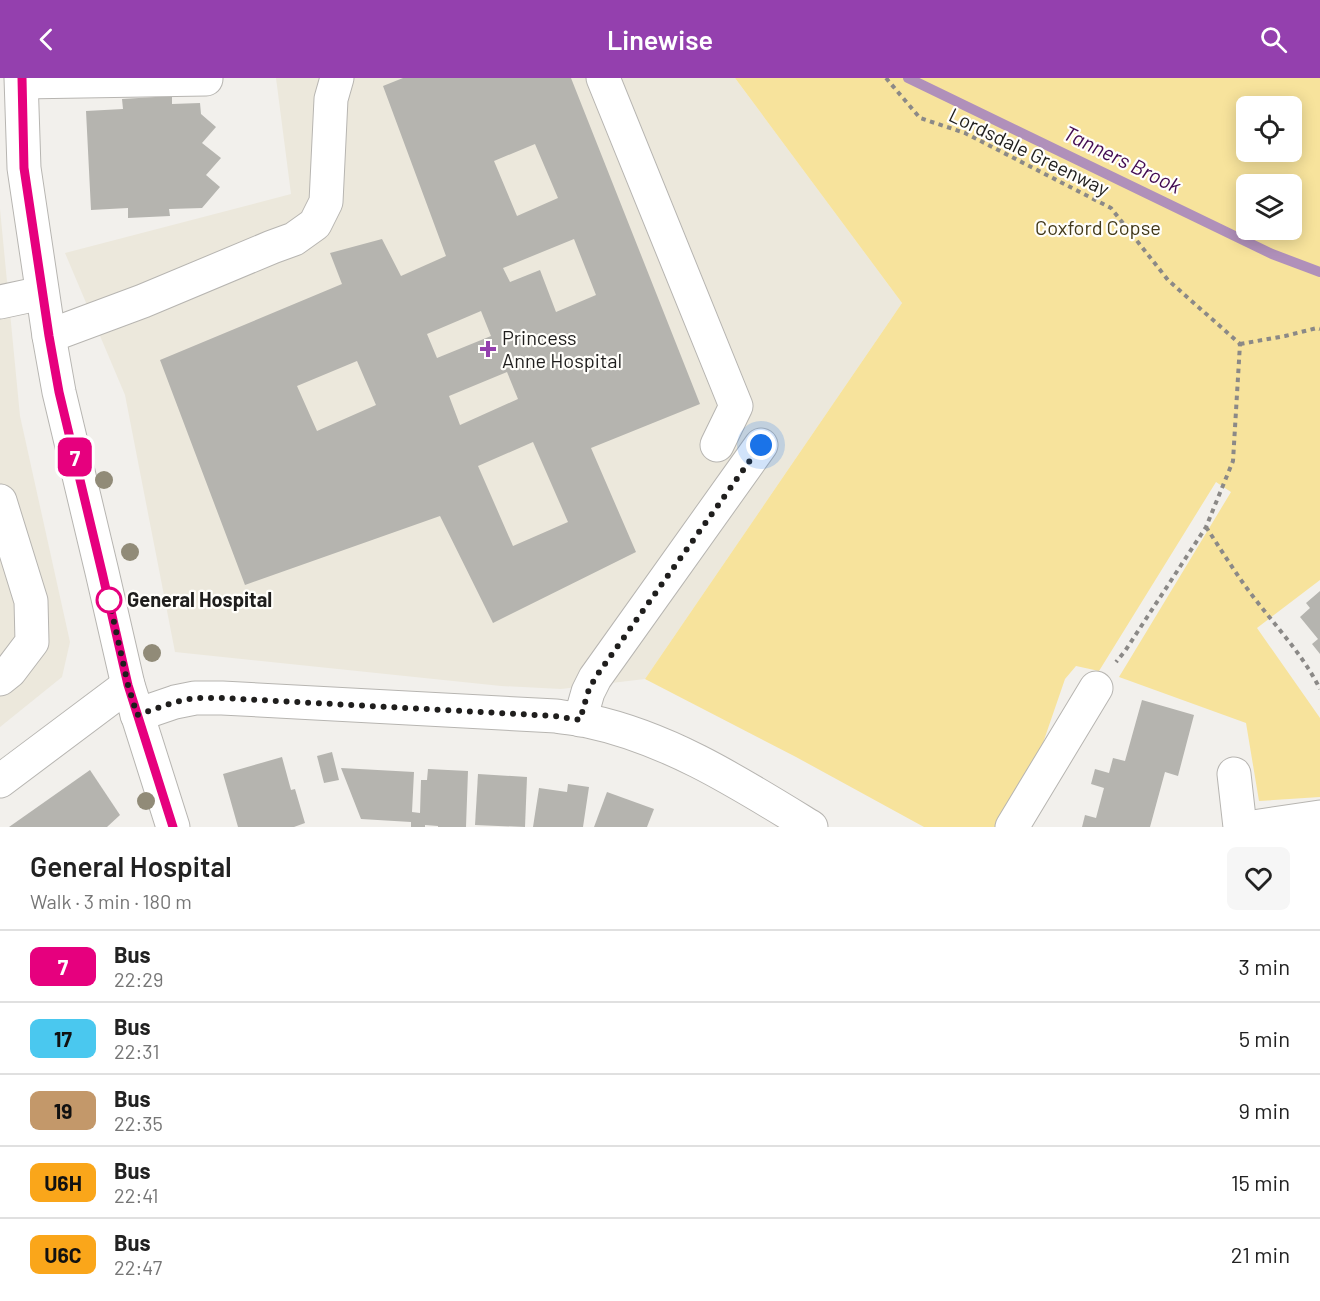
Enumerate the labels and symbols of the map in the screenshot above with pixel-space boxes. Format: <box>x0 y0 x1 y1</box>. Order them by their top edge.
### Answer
street label: Lordsdale Greenway <box>945 102 1113 200</box>
water label: Tanners Brook <box>1060 119 1186 198</box>
park label: Coxford Copse <box>1035 215 1161 239</box>
place label: Princess Anne Hospital <box>502 325 622 372</box>
marker: Princess Anne Hospital <box>479 340 497 358</box>
your location <box>746 430 776 460</box>
line badge: 7 <box>56 438 94 476</box>
marker: General Hospital <box>96 587 122 613</box>
place label: General Hospital <box>127 587 272 611</box>

